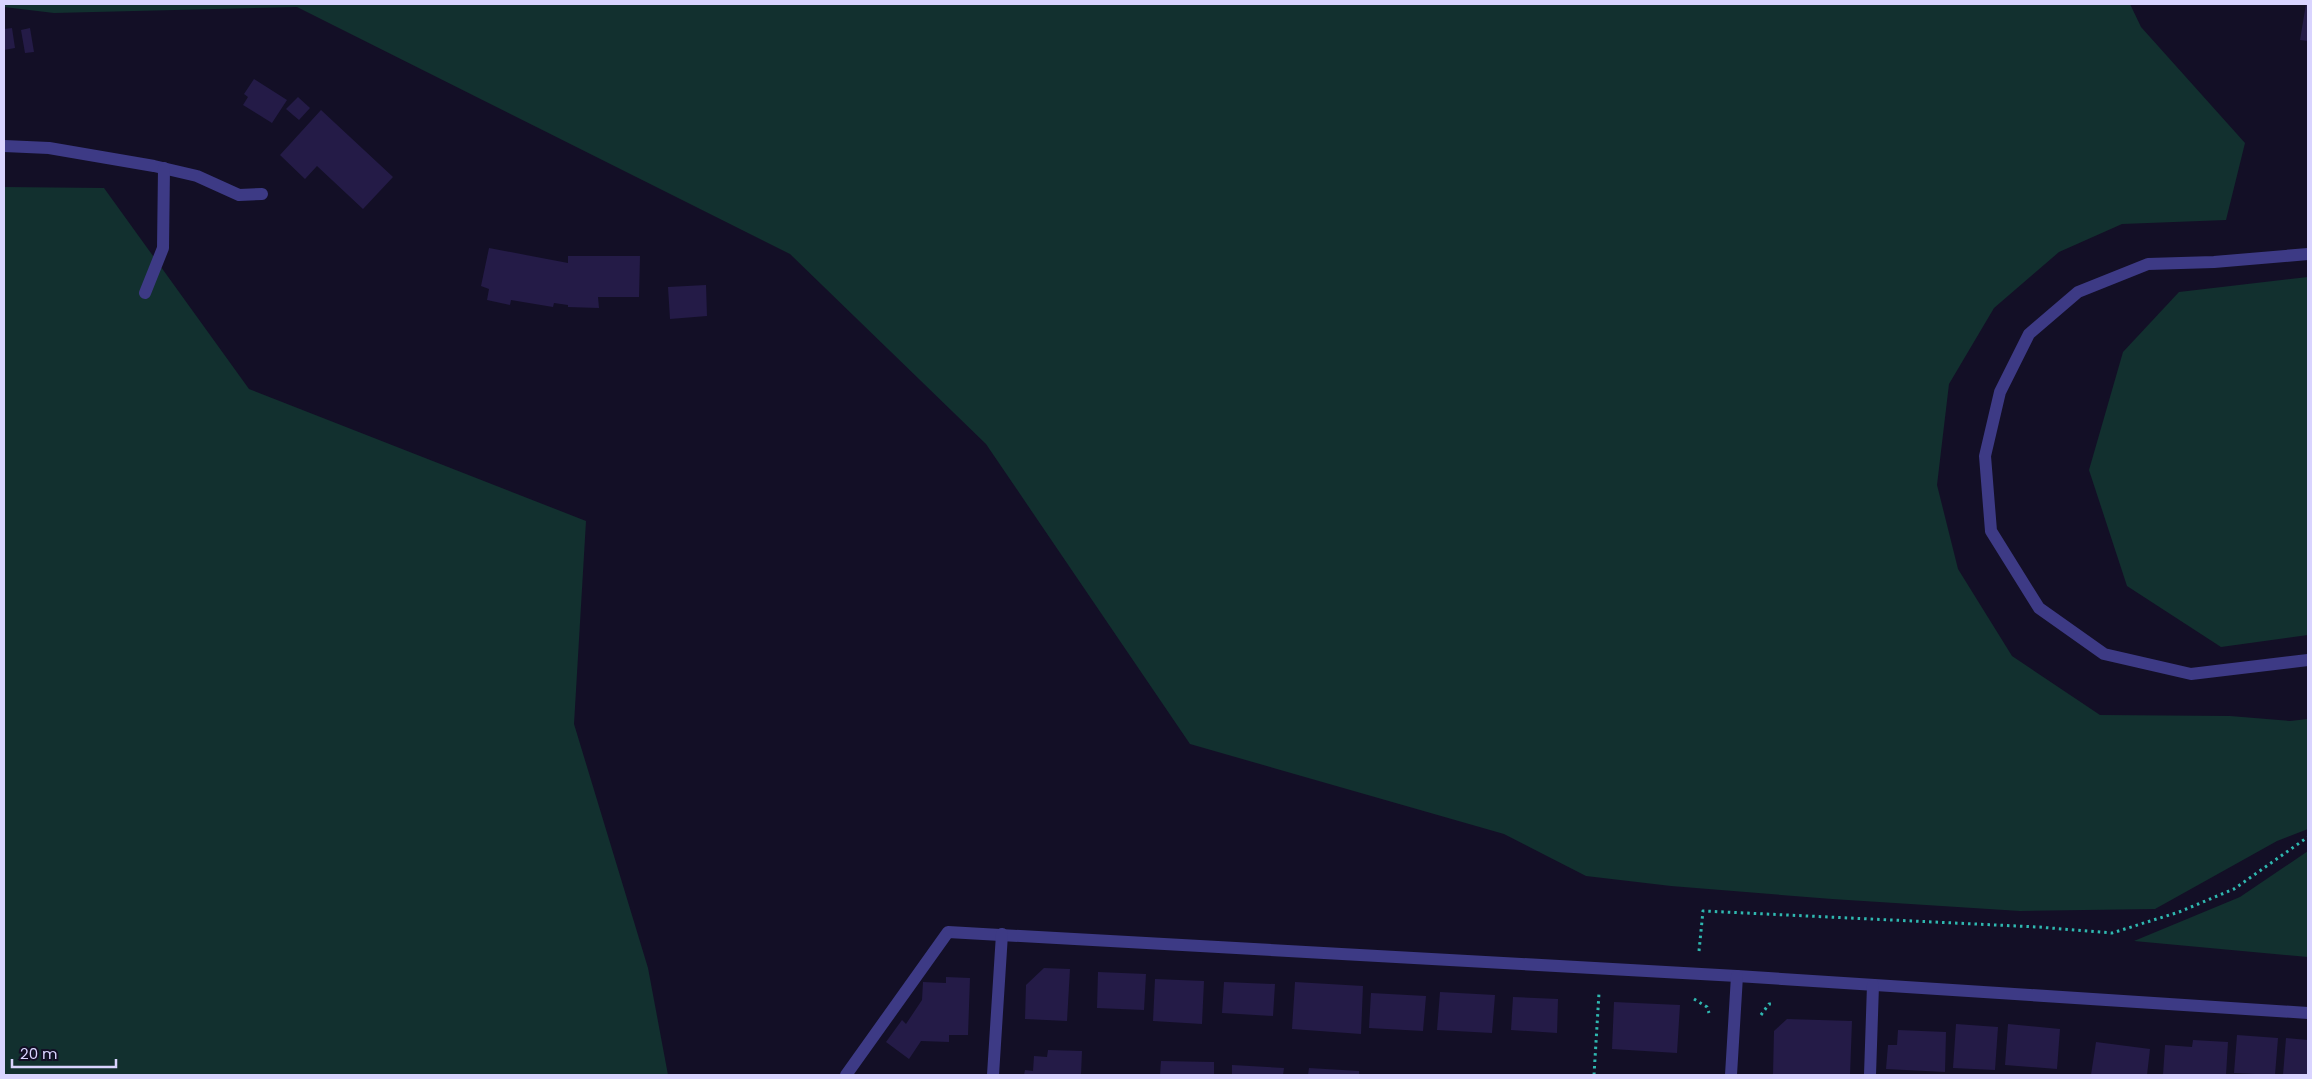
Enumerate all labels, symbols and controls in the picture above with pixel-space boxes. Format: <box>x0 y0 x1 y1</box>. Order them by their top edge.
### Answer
scale bar <box>12 1036 116 1068</box>
text: 20 m <box>20 1043 58 1064</box>

